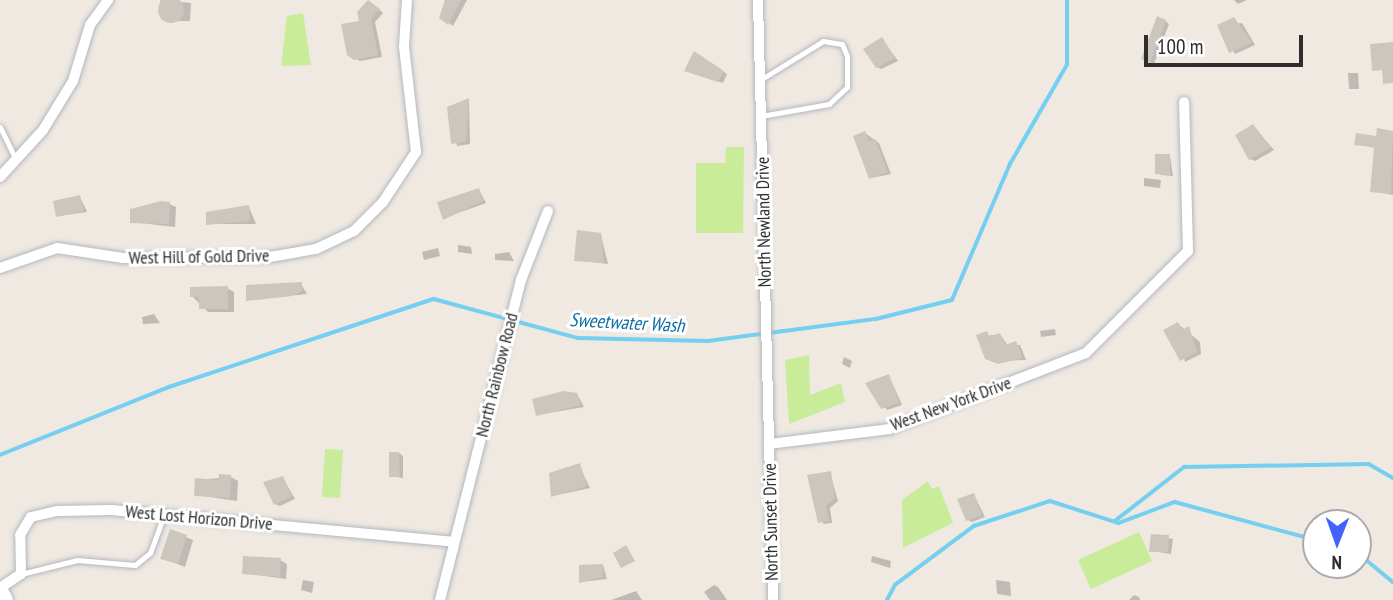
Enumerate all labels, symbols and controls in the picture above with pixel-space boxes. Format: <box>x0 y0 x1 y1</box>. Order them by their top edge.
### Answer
scale bar <box>1148 21 1307 65</box>
text: 100 m <box>1157 33 1203 60</box>
street label: North Newland Drive <box>752 156 776 288</box>
street label: West Hill of Gold Drive <box>128 245 270 269</box>
water label: Sweetwater Wash <box>569 309 685 337</box>
street label: North Rainbow Road <box>471 310 523 440</box>
street label: West New York Drive <box>887 372 1015 436</box>
street label: North Sunset Drive <box>759 463 783 581</box>
street label: West Lost Horizon Drive <box>124 501 274 535</box>
north arrow <box>1302 509 1372 579</box>
text: N <box>1331 551 1342 575</box>

